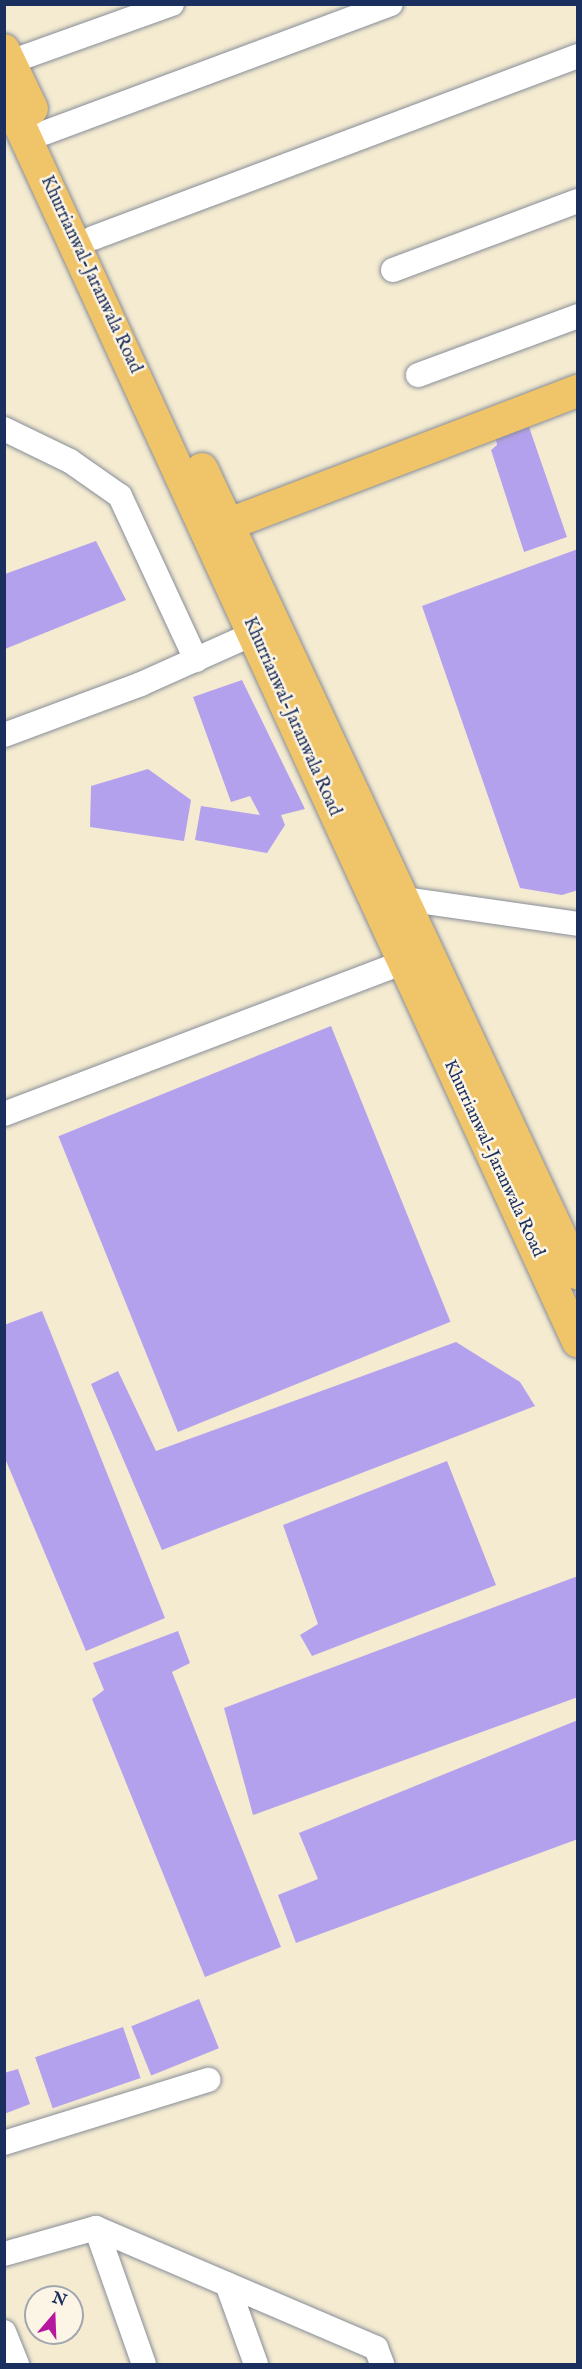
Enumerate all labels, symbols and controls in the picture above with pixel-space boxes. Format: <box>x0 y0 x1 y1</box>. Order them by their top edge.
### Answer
street label: Khurrianwal-Jaranwala Road <box>35 173 145 377</box>
street label: Khurrianwal-Jaranwala Road <box>237 614 345 820</box>
street label: Khurrianwal-Jaranwala Road <box>438 1057 548 1261</box>
north arrow <box>24 2285 84 2345</box>
text: N <box>49 2288 69 2312</box>

